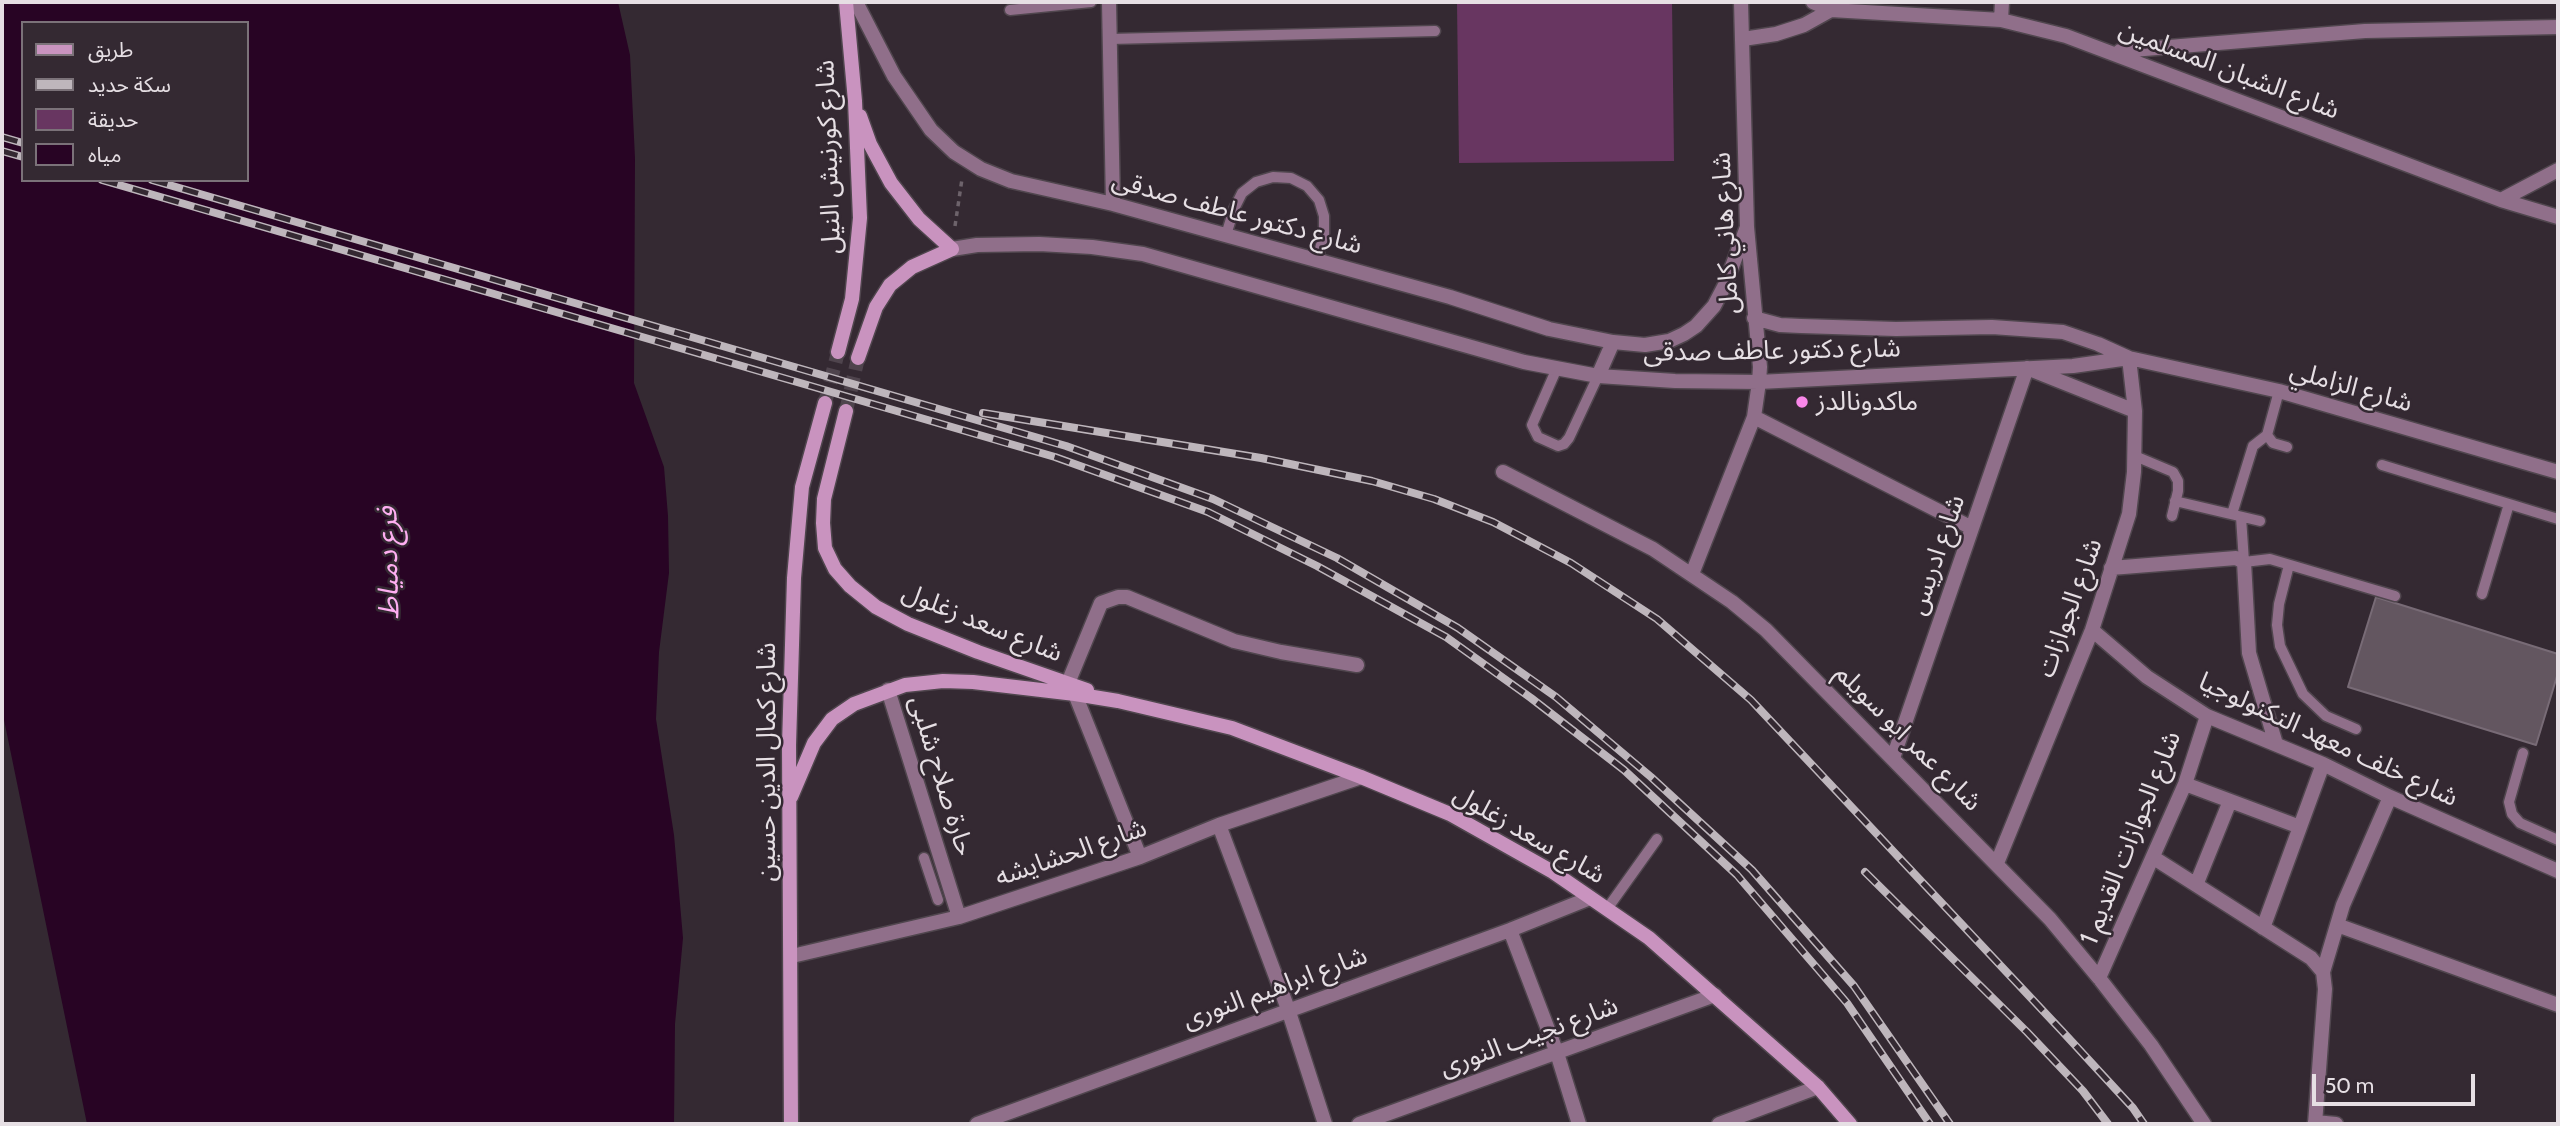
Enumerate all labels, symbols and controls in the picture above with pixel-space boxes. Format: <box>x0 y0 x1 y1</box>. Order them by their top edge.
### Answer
street label: شارع الشبان المسلمين <box>2115 14 2343 126</box>
legend <box>21 21 248 182</box>
text: طريق <box>88 37 133 62</box>
street label: شارع كورنيش النيل <box>810 59 848 255</box>
text: سكة حديد <box>88 72 171 97</box>
text: حديقة <box>88 107 138 132</box>
text: مياه <box>88 142 121 167</box>
street label: شارع هاني كامل <box>1706 151 1746 315</box>
street label: شارع دكتور عاطف صدقى <box>1108 165 1366 261</box>
street label: شارع دكتور عاطف صدقى <box>1643 333 1901 369</box>
street label: شارع الزاملي <box>2286 355 2416 419</box>
place label: ماكدونالدز <box>1816 386 1918 418</box>
marker: ماكدونالدز <box>1794 394 1810 410</box>
street label: شارع ادريس <box>1902 491 1972 619</box>
water label: فرع دمياط <box>371 507 407 619</box>
street label: شارع الجوازات <box>2030 534 2110 682</box>
street label: شارع سعد زغلول <box>897 577 1067 669</box>
street label: شارع كمال الدين حسين <box>751 642 783 882</box>
street label: شارع عمر ابو سويلم <box>1828 658 1988 818</box>
street label: شارع خلف معهد التكنولوجيا <box>2193 666 2463 814</box>
street label: حارة صلاح شلبى <box>902 692 980 860</box>
street label: شارع الجوازات القديم 1 <box>2074 727 2188 949</box>
street label: شارع سعد زغلول <box>1447 779 1611 891</box>
street label: شارع الحشايشه <box>991 812 1151 894</box>
street label: شارع ابراهيم النورى <box>1178 940 1372 1036</box>
street label: شارع نجيب النورى <box>1436 990 1622 1084</box>
scale bar <box>2315 1060 2478 1104</box>
text: 50 m <box>2325 1073 2374 1098</box>

